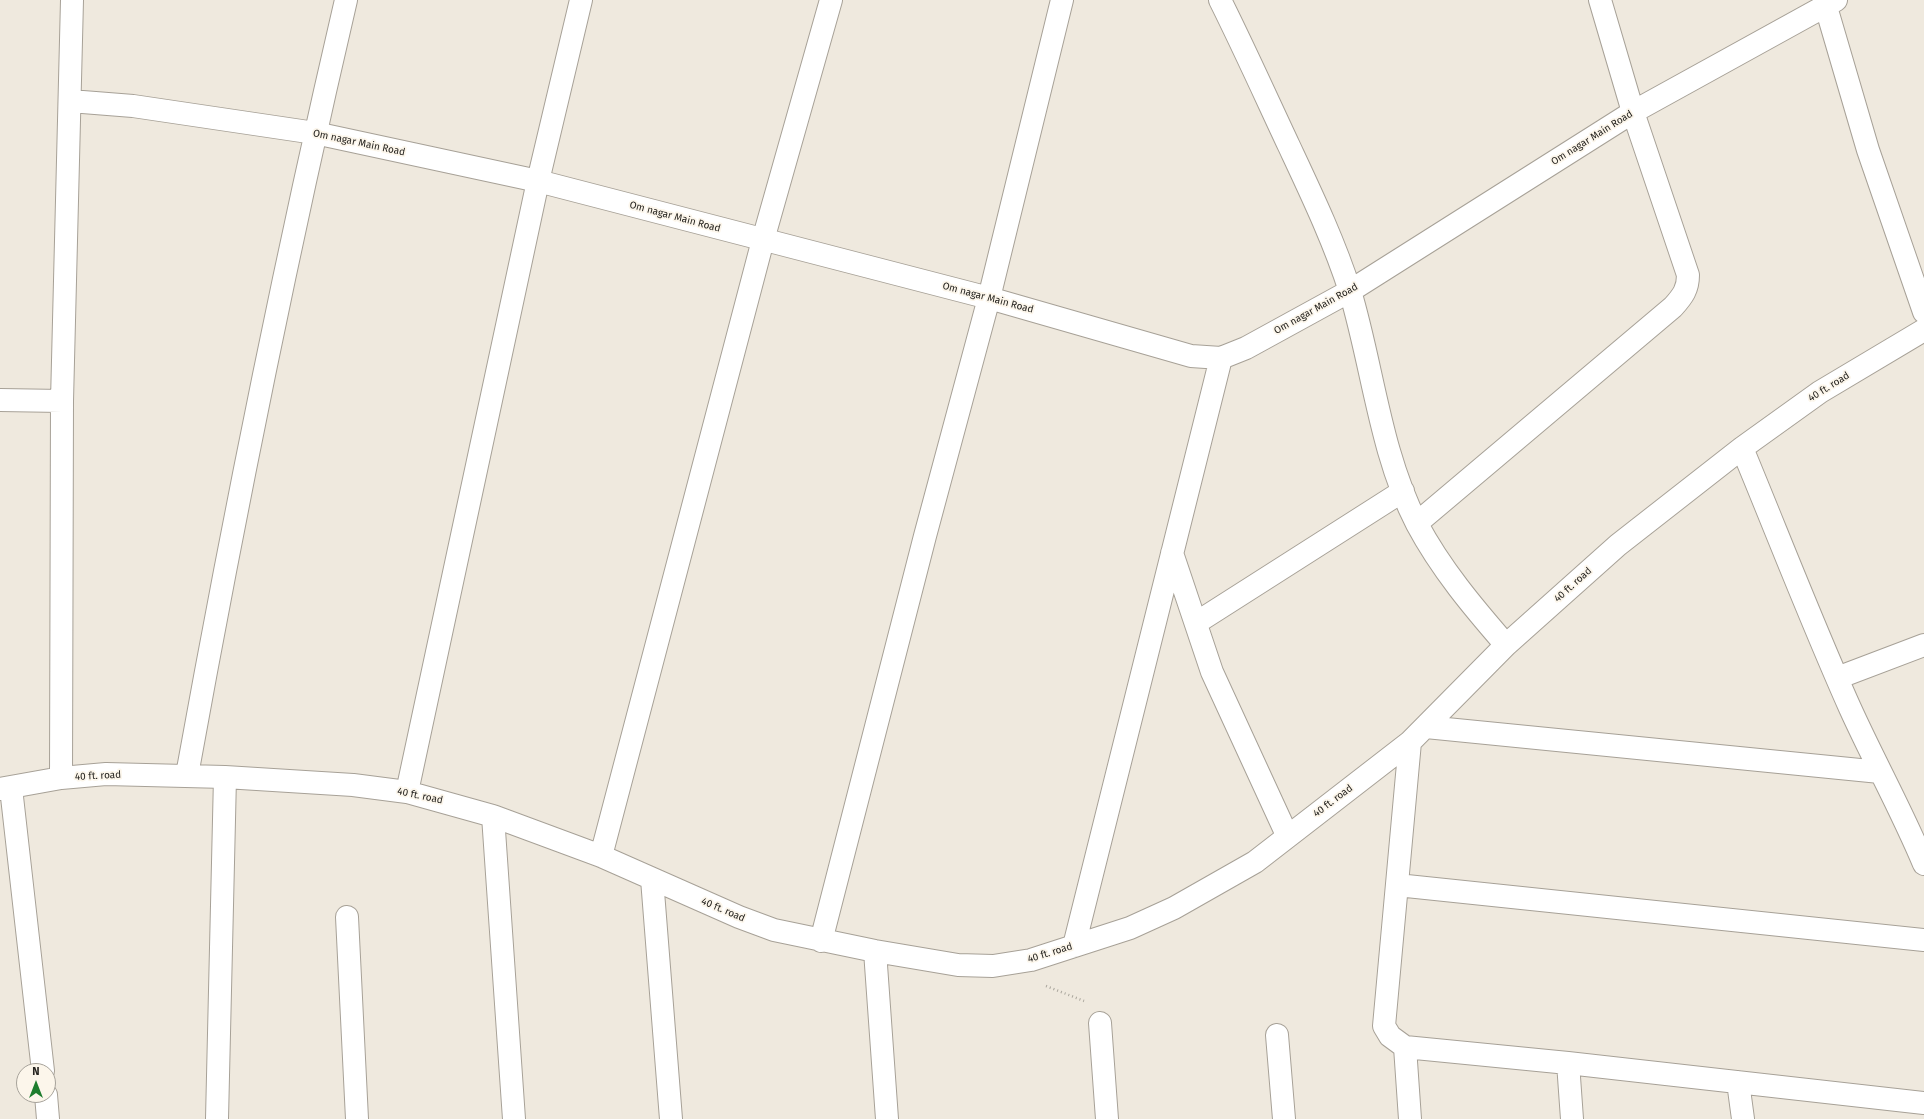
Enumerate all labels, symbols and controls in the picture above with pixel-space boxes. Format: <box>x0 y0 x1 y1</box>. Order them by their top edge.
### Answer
street label: Om nagar Main Road <box>1549 108 1635 168</box>
street label: Om nagar Main Road <box>312 127 406 159</box>
street label: Om nagar Main Road <box>628 199 722 235</box>
street label: Om nagar Main Road <box>941 280 1035 316</box>
street label: Om nagar Main Road <box>1272 281 1360 337</box>
street label: 40 ft. road <box>1806 370 1852 404</box>
street label: 40 ft. road <box>1552 565 1594 605</box>
street label: 40 ft. road <box>75 769 121 783</box>
street label: 40 ft. road <box>1311 782 1355 820</box>
street label: 40 ft. road <box>396 785 444 807</box>
street label: 40 ft. road <box>699 895 747 925</box>
street label: 40 ft. road <box>1026 940 1074 966</box>
north arrow <box>16 1063 56 1103</box>
text: N <box>32 1065 40 1078</box>

